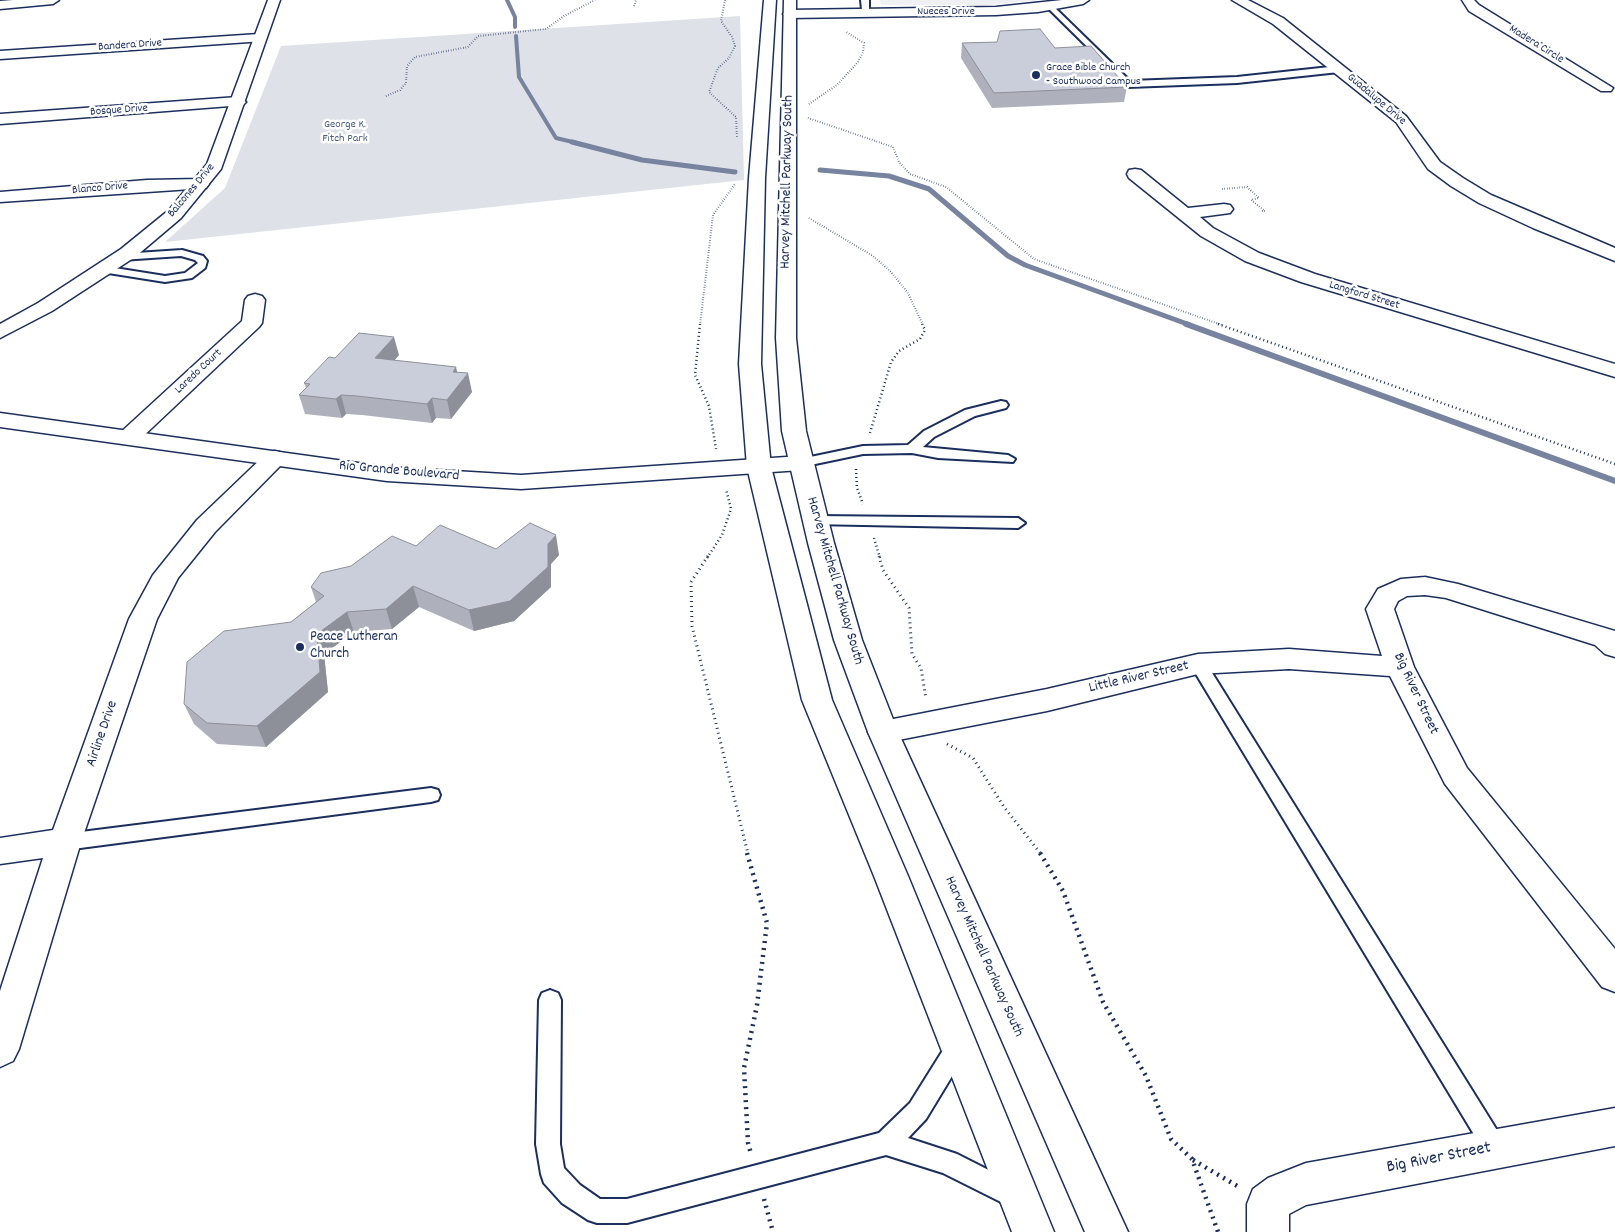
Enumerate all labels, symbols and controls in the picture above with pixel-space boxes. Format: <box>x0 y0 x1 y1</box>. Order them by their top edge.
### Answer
street label: Nueces Drive <box>917 5 975 19</box>
street label: Madera Circle <box>1506 22 1566 68</box>
street label: Bandera Drive <box>98 37 162 55</box>
place label: Grace Bible Church - Southwood Campus <box>1046 61 1141 89</box>
marker: Grace Bible Church - Southwood Campus <box>1030 69 1042 81</box>
street label: Guadalupe Drive <box>1343 71 1409 129</box>
street label: Harvey Mitchell Parkway South <box>777 95 799 269</box>
street label: Bosque Drive <box>90 102 148 120</box>
park label: George K. Fitch Park <box>322 118 368 146</box>
street label: Balcones Drive <box>165 161 219 221</box>
street label: Blanco Drive <box>72 179 128 199</box>
street label: Langford Street <box>1327 278 1401 314</box>
street label: Laredo Court <box>172 347 226 397</box>
street label: Rio Grande Boulevard <box>338 458 460 486</box>
street label: Harvey Mitchell Parkway South <box>801 495 867 667</box>
place label: Peace Lutheran Church <box>310 629 398 664</box>
marker: Peace Lutheran Church <box>294 641 306 653</box>
street label: Big River Street <box>1388 650 1442 738</box>
street label: Little River Street <box>1087 658 1191 698</box>
street label: Airline Drive <box>83 699 123 769</box>
street label: Harvey Mitchell Parkway South <box>939 874 1027 1040</box>
street label: Big River Street <box>1385 1138 1493 1180</box>

